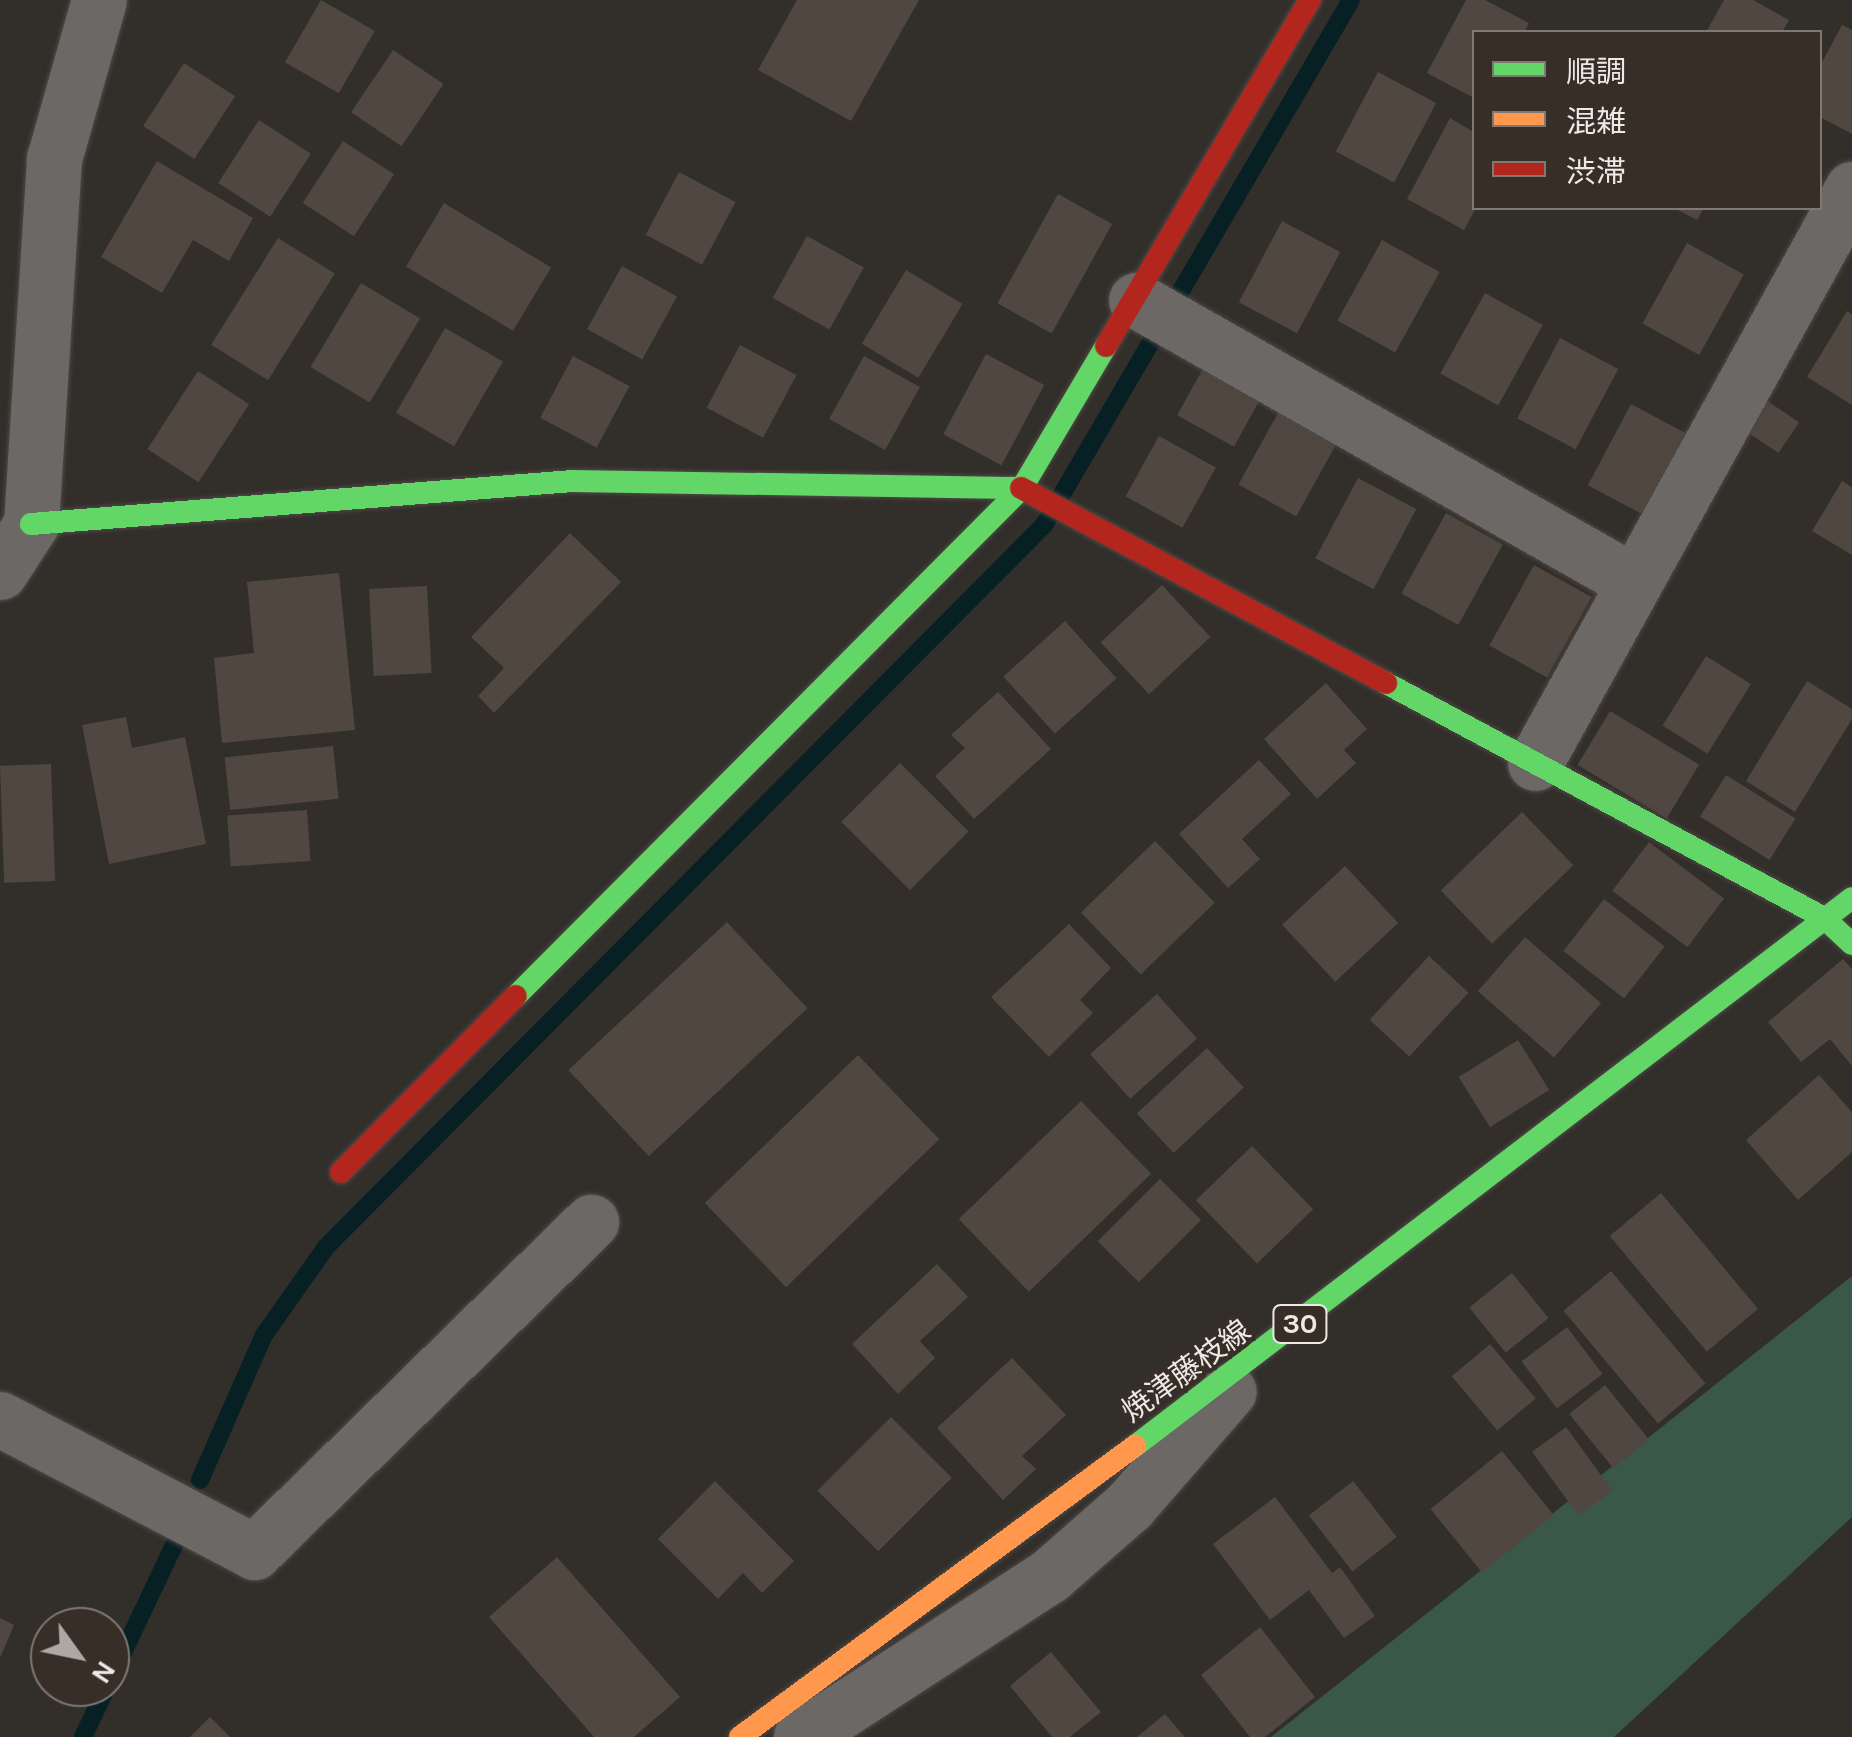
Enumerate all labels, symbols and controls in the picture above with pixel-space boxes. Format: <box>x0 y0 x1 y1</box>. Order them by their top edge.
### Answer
legend <box>1472 30 1822 210</box>
text: 順調 <box>1566 54 1626 90</box>
text: 混雑 <box>1566 104 1626 140</box>
text: 渋滞 <box>1566 154 1626 190</box>
road number: 30 <box>1270 1301 1330 1347</box>
street label: 焼津藤枝線 <box>1115 1312 1257 1430</box>
north arrow <box>30 1607 130 1707</box>
text: N <box>85 1655 123 1690</box>

